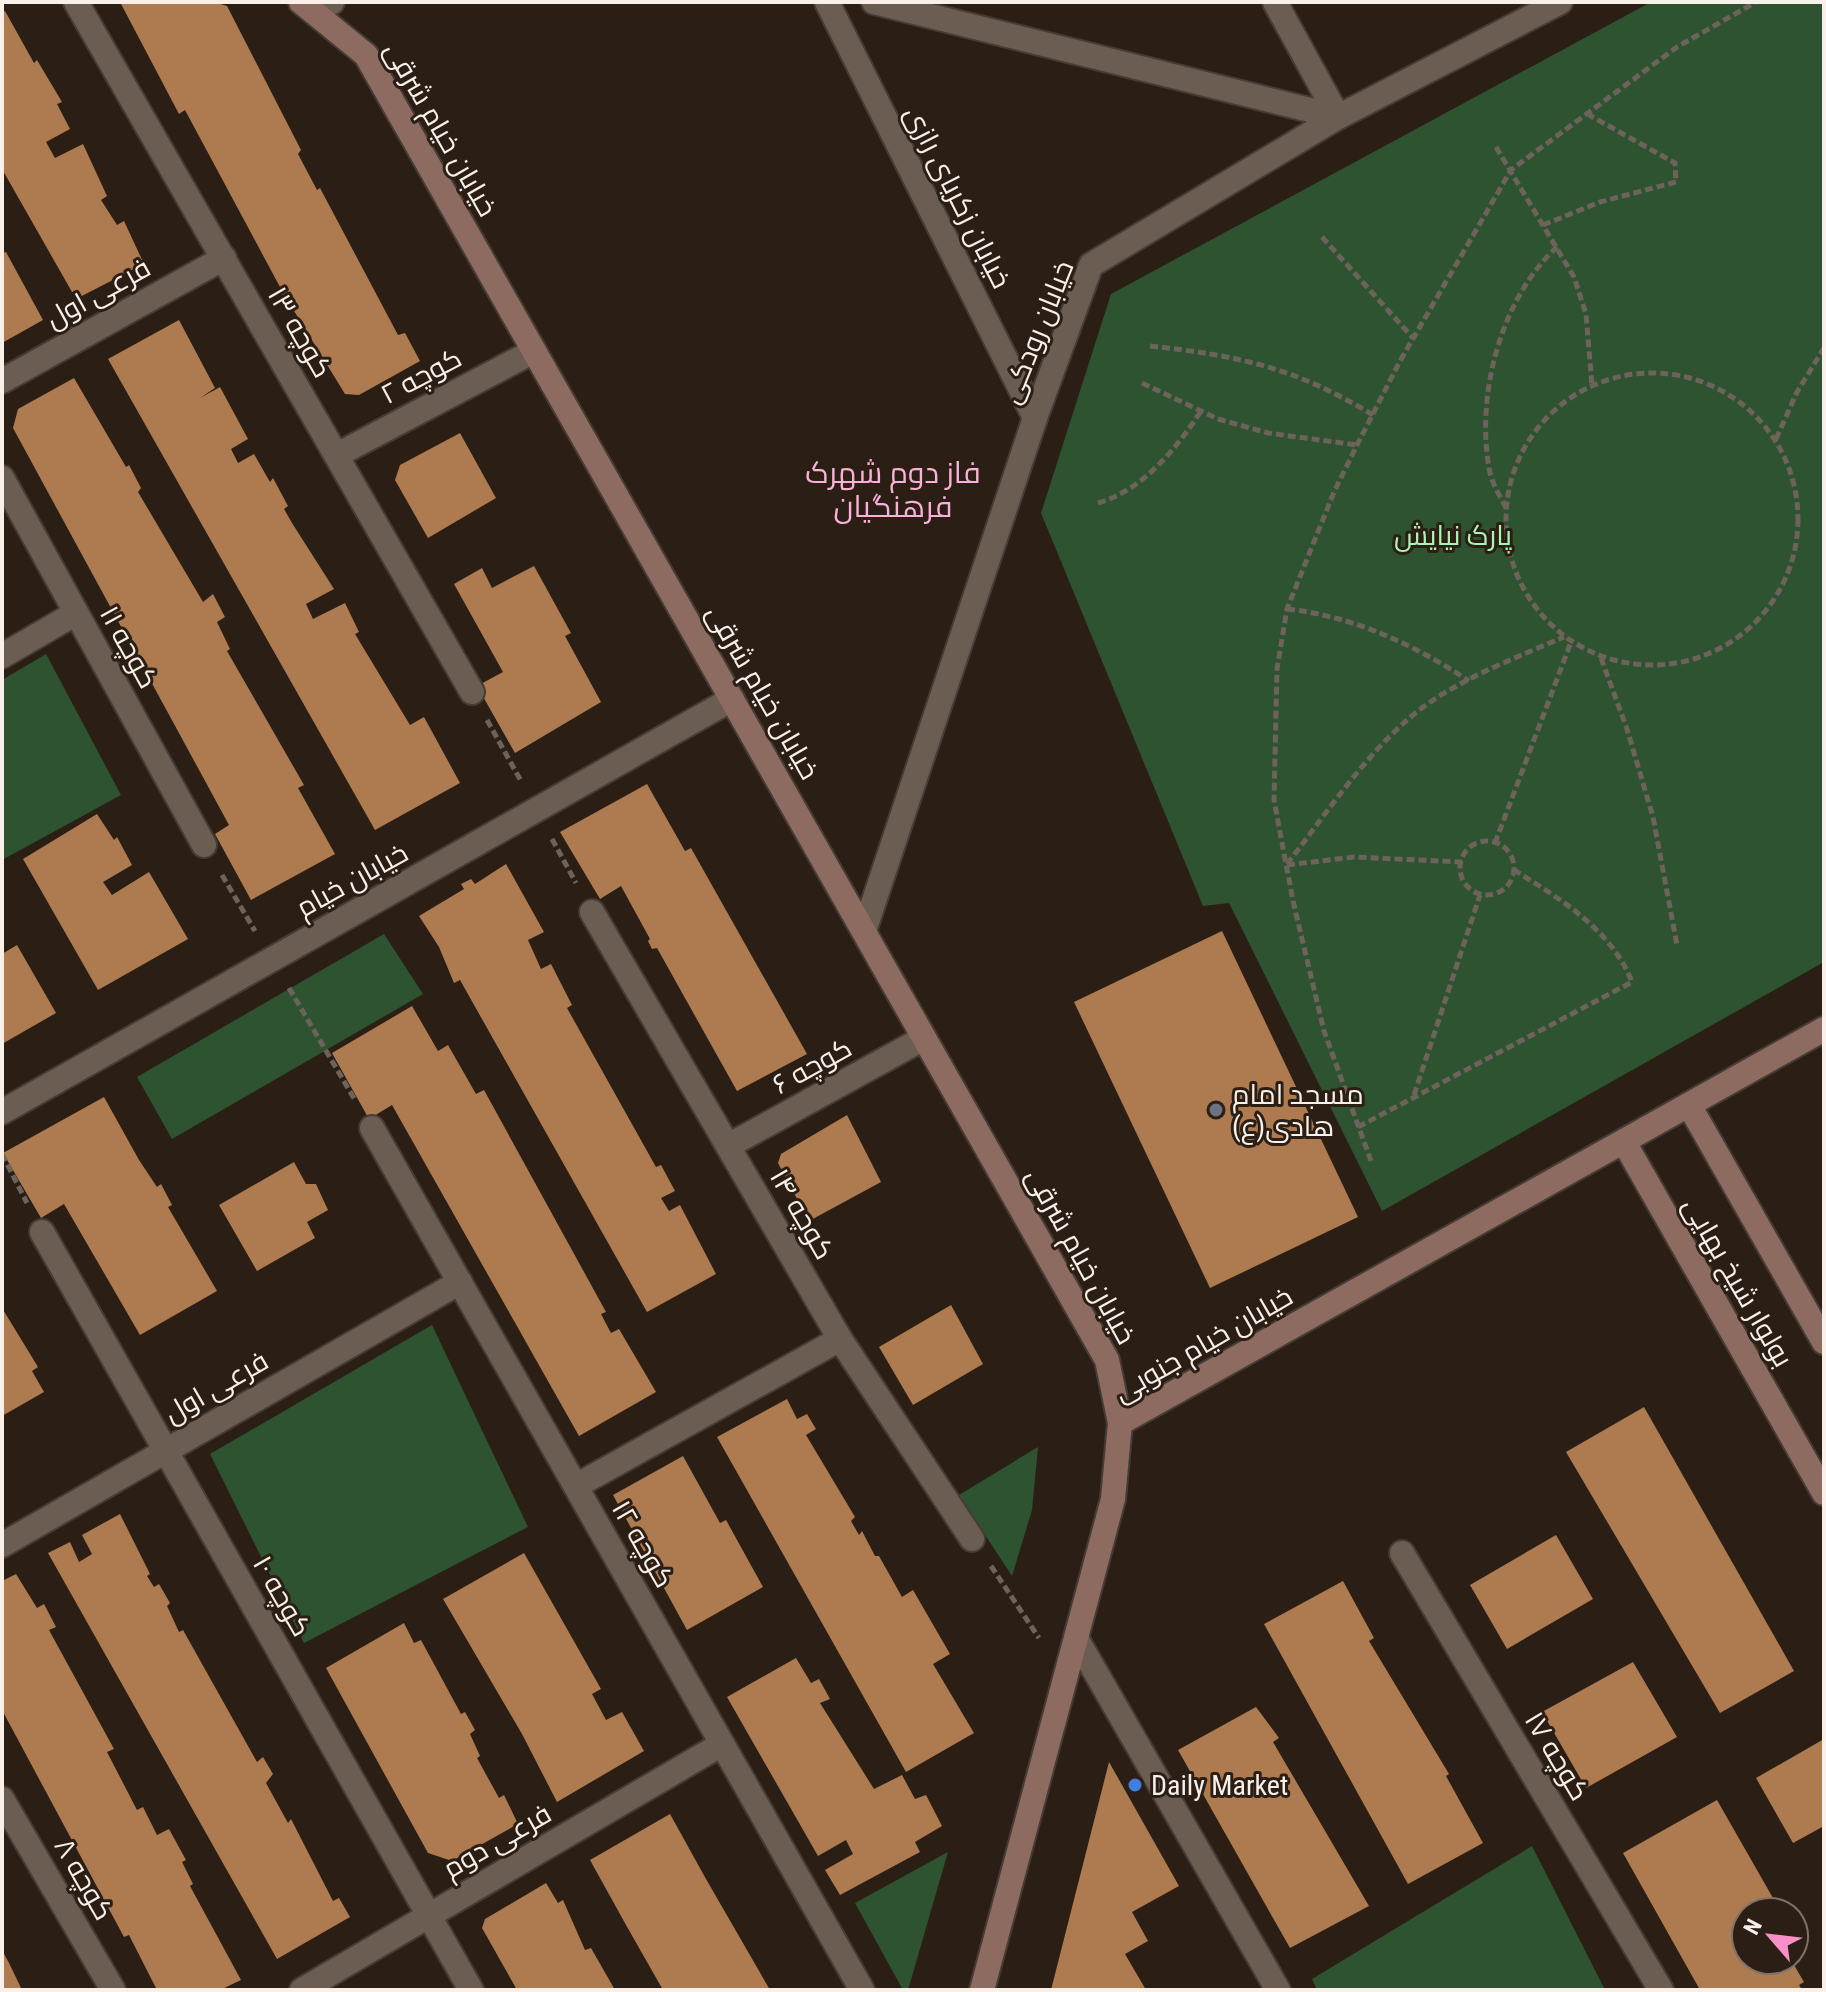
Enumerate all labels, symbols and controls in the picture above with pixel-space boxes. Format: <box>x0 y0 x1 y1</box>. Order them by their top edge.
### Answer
street label: خیابان خیام شرقی <box>375 36 504 224</box>
street label: خیابان زکریای رازی <box>898 100 1018 294</box>
street label: فرعی اول <box>40 251 156 335</box>
street label: خیابان رودکی <box>993 256 1081 408</box>
street label: کوچه ۱۳ <box>259 281 339 384</box>
street label: کوچه ۲ <box>375 341 468 413</box>
district label: فاز دوم شهرک فرهنگیان <box>805 455 981 524</box>
park label: پارک نیایش <box>1394 519 1512 554</box>
street label: خیابان خیام شرقی <box>697 599 826 787</box>
street label: کوچه ۱۱ <box>91 600 165 695</box>
street label: خیابان خیام <box>290 836 415 927</box>
street label: کوچه ۶ <box>767 1031 858 1103</box>
place label: مسجد امام هادی(ع) <box>1232 1078 1364 1145</box>
marker: مسجد امام هادی(ع) <box>1207 1101 1225 1119</box>
street label: خیابان خیام شرقی <box>1016 1162 1143 1351</box>
street label: کوچه ۱۴ <box>761 1163 841 1266</box>
street label: بولوار شیخ بهایی <box>1674 1191 1800 1374</box>
street label: خیابان خیام جنوبی <box>1108 1279 1300 1411</box>
street label: فرعی اول <box>158 1344 274 1430</box>
street label: کوچه ۱۲ <box>603 1494 681 1595</box>
street label: کوچه ۱۰ <box>244 1550 318 1643</box>
street label: کوچه ۱۷ <box>1516 1706 1596 1808</box>
place label: Daily Market <box>1151 1769 1288 1802</box>
marker: Daily Market <box>1126 1776 1144 1794</box>
street label: فرعی دوم <box>437 1797 558 1888</box>
street label: کوچه ۸ <box>46 1832 121 1927</box>
north arrow <box>1730 1896 1810 1976</box>
text: N <box>1739 1915 1767 1939</box>

